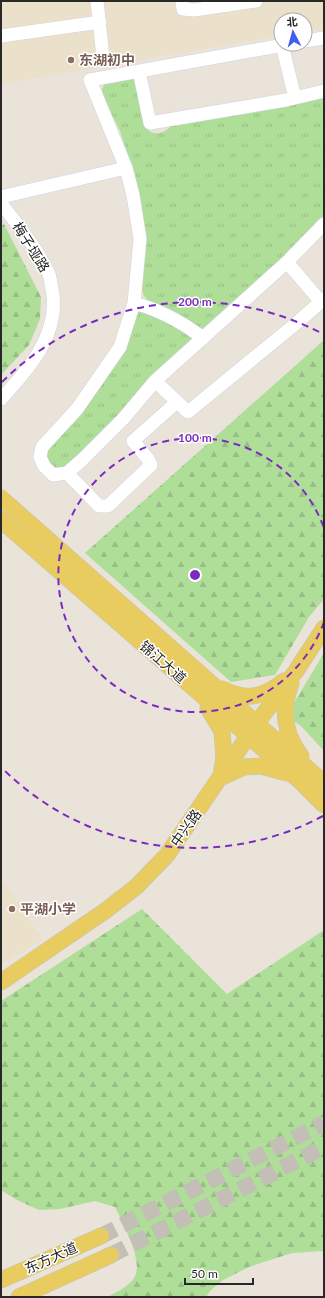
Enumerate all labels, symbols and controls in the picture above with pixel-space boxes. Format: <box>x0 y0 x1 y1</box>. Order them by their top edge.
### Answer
north arrow <box>273 12 313 52</box>
text: 北 <box>286 15 298 29</box>
place label: 东湖初中 <box>79 51 135 68</box>
marker: 东湖初中 <box>66 55 76 65</box>
street label: 梅子垭路 <box>9 218 53 275</box>
text: 200 m <box>178 294 212 309</box>
text: 100 m <box>178 430 212 445</box>
centre of rings <box>188 568 202 582</box>
street label: 锦江大道 <box>137 637 190 686</box>
street label: 中兴路 <box>167 806 205 850</box>
place label: 平湖小学 <box>20 900 76 917</box>
marker: 平湖小学 <box>7 904 17 914</box>
street label: 东方大道 <box>22 1238 80 1277</box>
scale bar <box>185 1260 253 1286</box>
text: 50 m <box>191 1266 218 1281</box>

